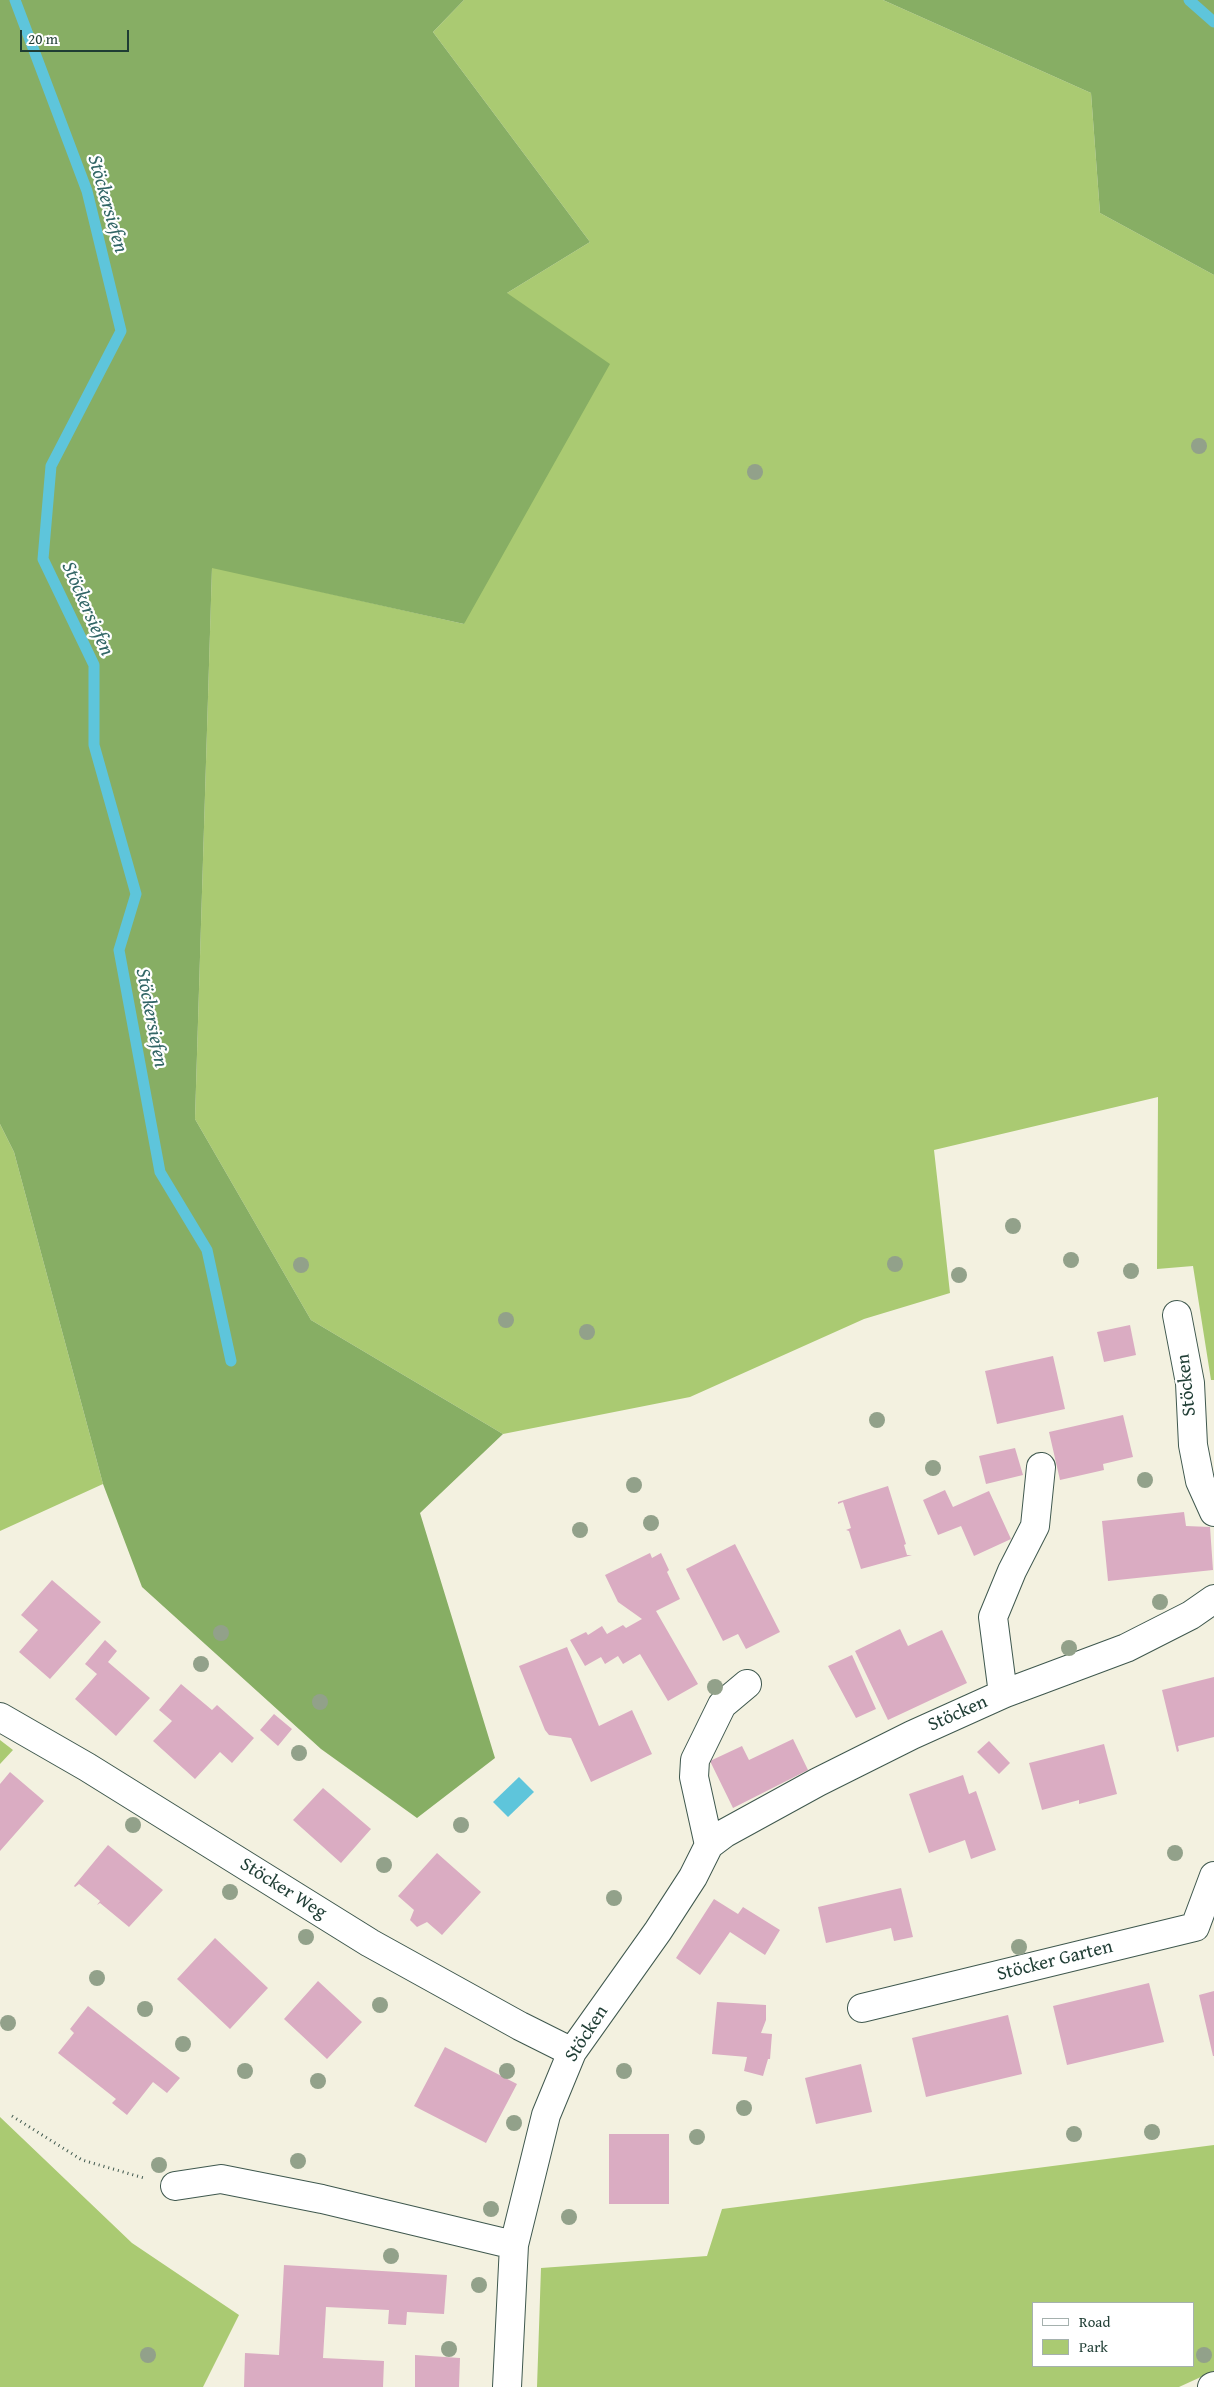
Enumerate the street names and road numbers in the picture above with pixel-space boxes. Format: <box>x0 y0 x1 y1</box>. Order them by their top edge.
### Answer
street label: Stöcken <box>1172 1353 1202 1417</box>
street label: Stöcken <box>925 1691 991 1737</box>
street label: Stöcker Weg <box>235 1853 331 1925</box>
street label: Stöcker Garten <box>995 1936 1115 1986</box>
street label: Stöcken <box>560 2002 614 2066</box>

